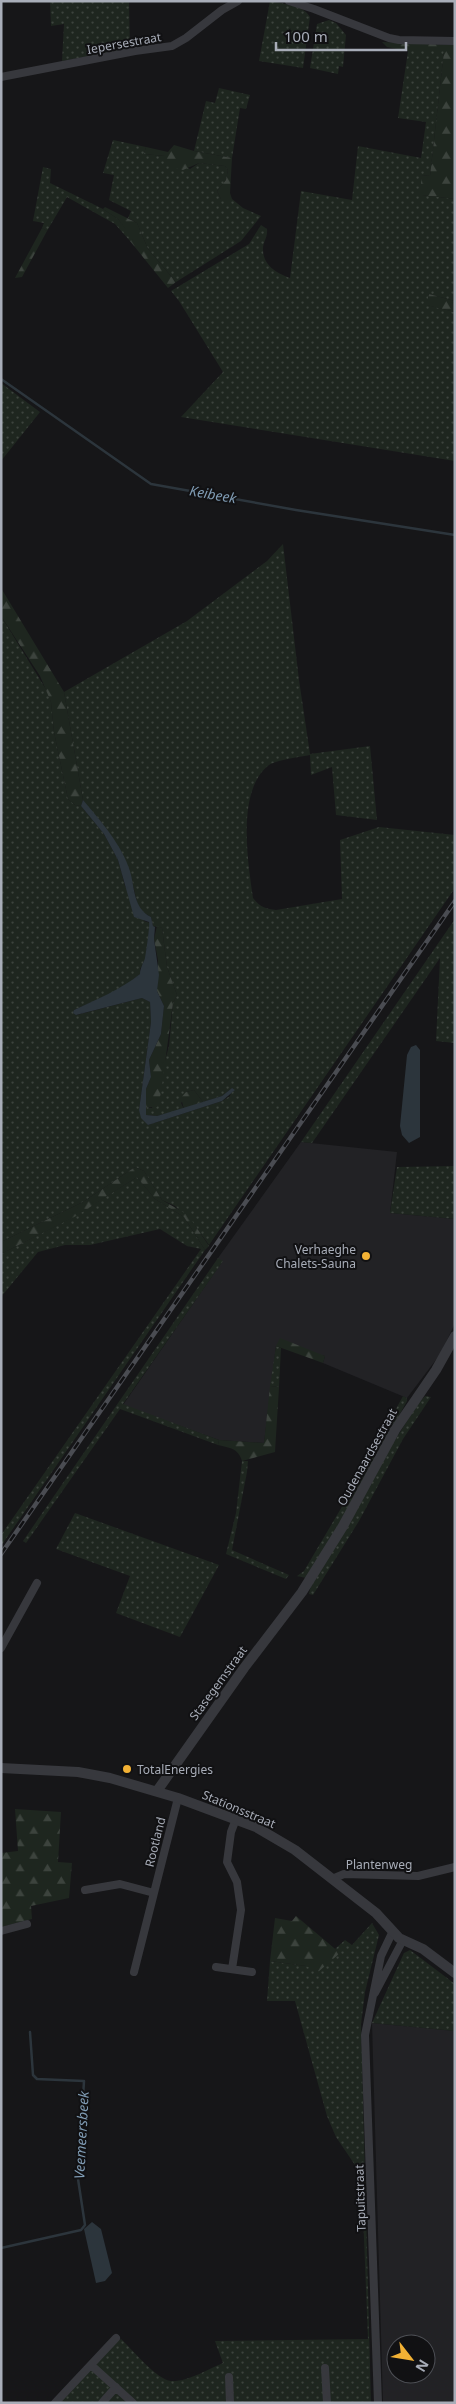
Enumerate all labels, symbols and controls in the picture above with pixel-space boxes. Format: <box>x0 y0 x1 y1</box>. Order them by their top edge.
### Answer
scale bar <box>276 20 406 52</box>
text: 100 m <box>284 26 328 46</box>
street label: Iepersestraat <box>86 28 163 58</box>
water label: Keibeek <box>188 481 239 508</box>
place label: Verhaeghe Chalets-Sauna <box>276 1241 356 1272</box>
marker: Verhaeghe Chalets-Sauna <box>360 1250 372 1262</box>
street label: Oudenaardsestraat <box>333 1405 401 1509</box>
street label: Stasegemstraat <box>185 1642 251 1724</box>
place label: TotalEnergies <box>137 1761 213 1778</box>
marker: TotalEnergies <box>121 1763 133 1775</box>
street label: Stationsstraat <box>200 1786 279 1832</box>
street label: Rootland <box>141 1815 169 1869</box>
street label: Plantenweg <box>346 1856 412 1873</box>
water label: Veemeersbeek <box>69 2089 93 2180</box>
street label: Tapuitstraat <box>350 2163 370 2232</box>
north arrow <box>386 2334 436 2384</box>
text: N <box>411 2356 434 2376</box>

